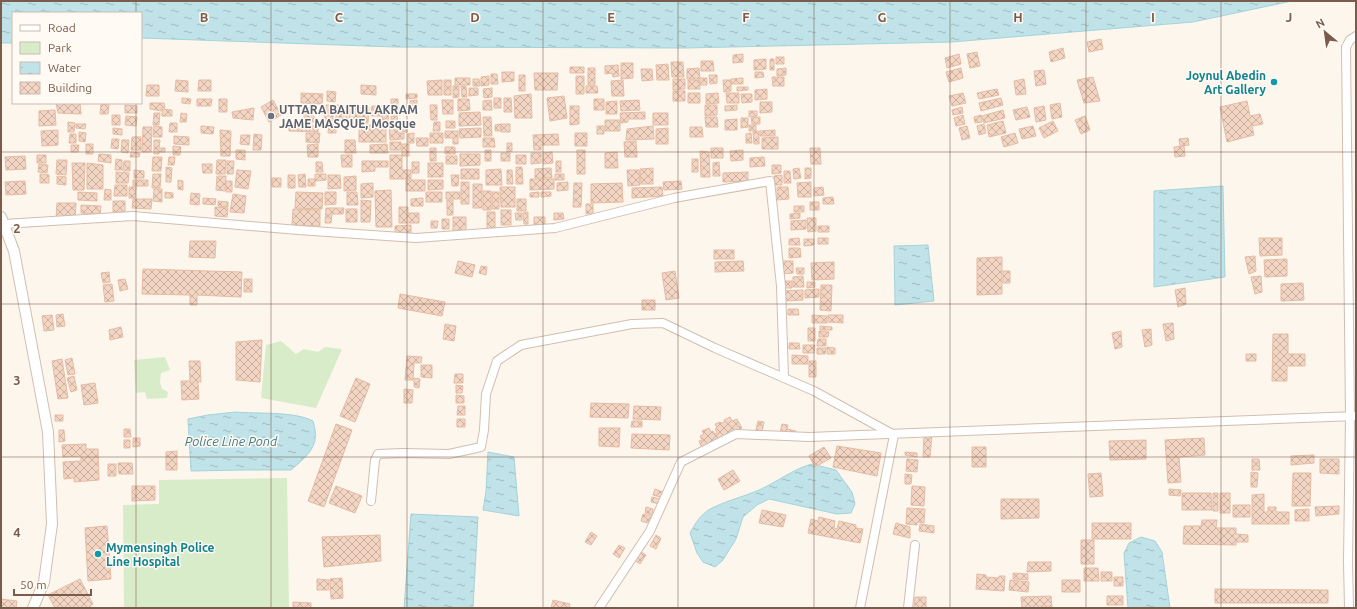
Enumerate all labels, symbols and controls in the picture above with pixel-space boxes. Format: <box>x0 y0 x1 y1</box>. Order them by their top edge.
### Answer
text: B <box>200 10 209 24</box>
text: C <box>335 10 344 24</box>
text: D <box>470 10 480 24</box>
text: E <box>607 10 615 24</box>
text: F <box>742 10 750 24</box>
text: G <box>878 10 887 24</box>
text: H <box>1013 10 1023 24</box>
text: I <box>1151 10 1155 24</box>
text: J <box>1286 10 1292 24</box>
legend <box>12 12 142 104</box>
north arrow <box>1305 12 1345 52</box>
text: N <box>1314 16 1327 30</box>
text: Road <box>48 21 76 34</box>
text: Park <box>48 41 72 54</box>
text: Water <box>48 61 81 74</box>
place label: Joynul Abedin Art Gallery <box>1186 69 1267 96</box>
marker: Joynul Abedin Art Gallery <box>1269 77 1279 87</box>
text: Building <box>48 81 92 94</box>
place label: UTTARA BAITUL AKRAM JAME MASQUE, Mosque <box>279 103 418 130</box>
marker: UTTARA BAITUL AKRAM JAME MASQUE, Mosque <box>266 111 276 121</box>
text: 2 <box>13 221 21 235</box>
text: 3 <box>13 373 21 387</box>
water label: Police Line Pond <box>185 434 278 448</box>
text: 4 <box>13 525 21 539</box>
place label: Mymensingh Police Line Hospital <box>106 541 215 568</box>
marker: Mymensingh Police Line Hospital <box>93 549 103 559</box>
scale bar <box>14 571 91 597</box>
text: 50 m <box>20 578 47 591</box>

